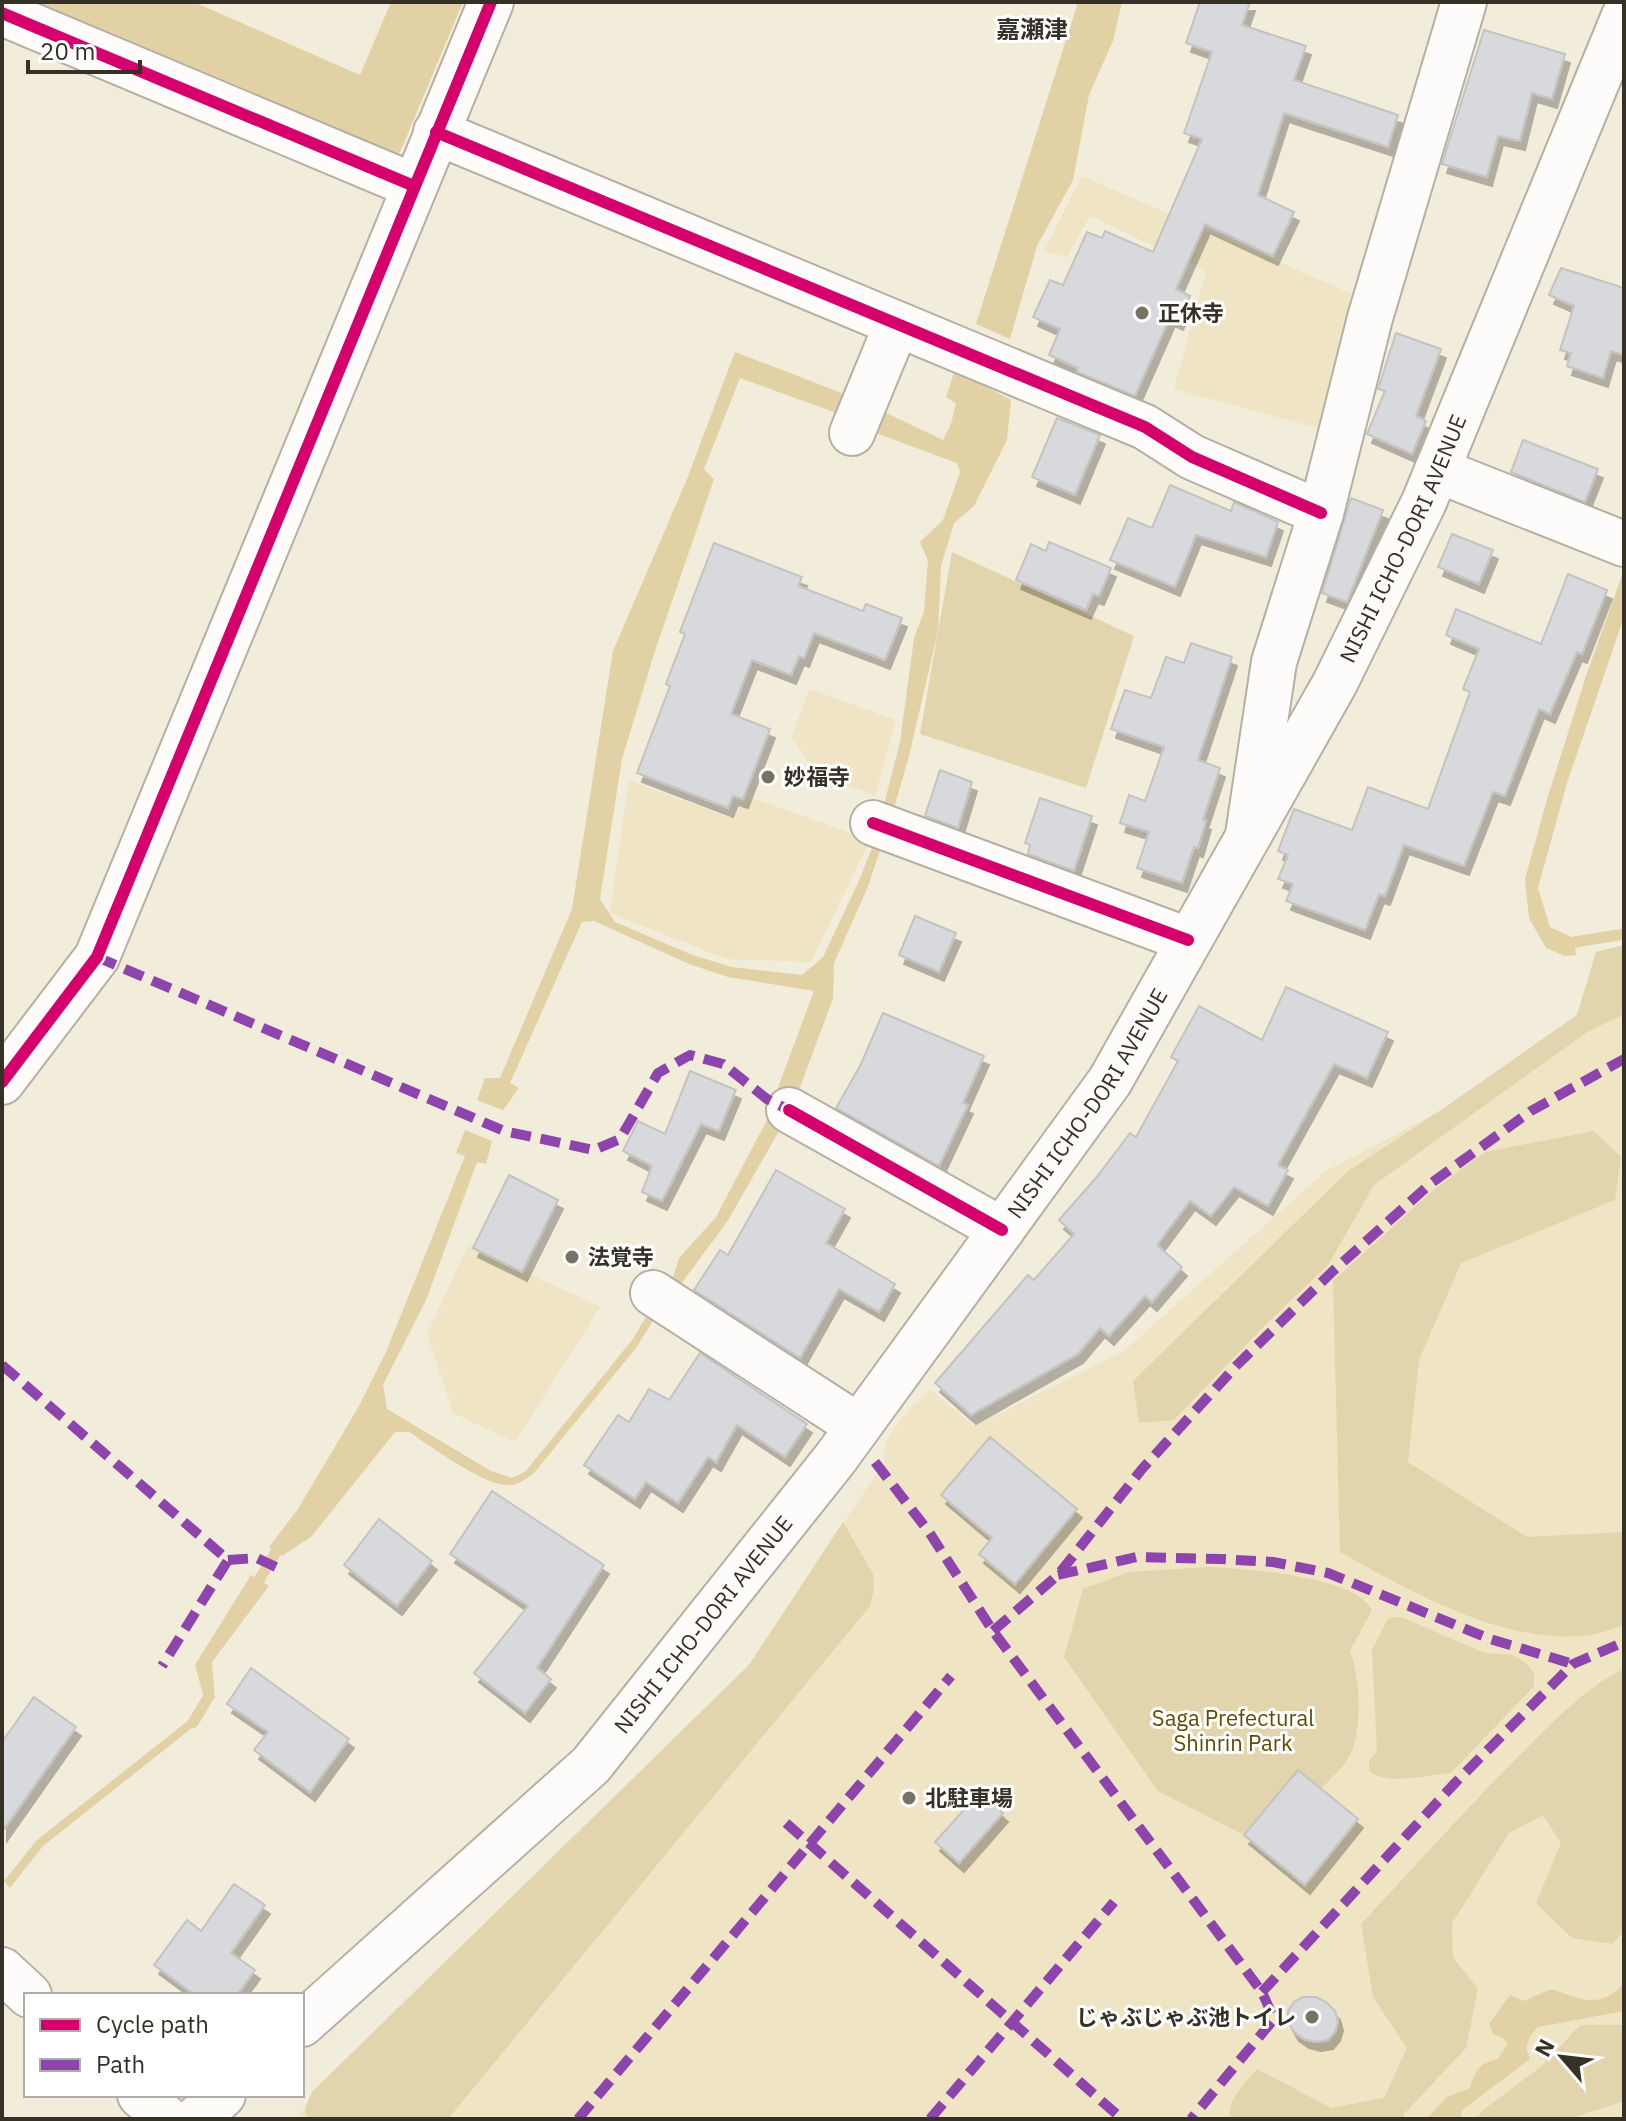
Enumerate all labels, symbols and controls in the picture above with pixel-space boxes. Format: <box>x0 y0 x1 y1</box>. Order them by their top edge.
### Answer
district label: 嘉瀬津 <box>996 13 1068 45</box>
scale bar <box>28 24 140 74</box>
text: 20 m <box>40 35 95 67</box>
place label: 正休寺 <box>1158 298 1224 327</box>
marker: 正休寺 <box>1133 304 1151 322</box>
street label: NISHI ICHO-DORI AVENUE <box>1332 410 1473 667</box>
place label: 妙福寺 <box>784 762 850 791</box>
marker: 妙福寺 <box>759 768 777 786</box>
street label: NISHI ICHO-DORI AVENUE <box>1000 983 1174 1224</box>
place label: 法覚寺 <box>588 1242 654 1271</box>
marker: 法覚寺 <box>563 1248 581 1266</box>
street label: NISHI ICHO-DORI AVENUE <box>607 1509 798 1739</box>
park label: Saga Prefectural Shinrin Park <box>1152 1703 1314 1757</box>
place label: 北駐車場 <box>925 1783 1013 1812</box>
marker: 北駐車場 <box>900 1789 918 1807</box>
legend <box>24 1993 304 2097</box>
place label: じゃぶじゃぶ池トイレ <box>1076 2002 1296 2031</box>
text: Cycle path <box>96 2008 209 2040</box>
marker: じゃぶじゃぶ池トイレ <box>1303 2008 1321 2026</box>
north arrow <box>1522 2017 1602 2097</box>
text: N <box>1527 2034 1560 2061</box>
text: Path <box>96 2048 145 2080</box>

